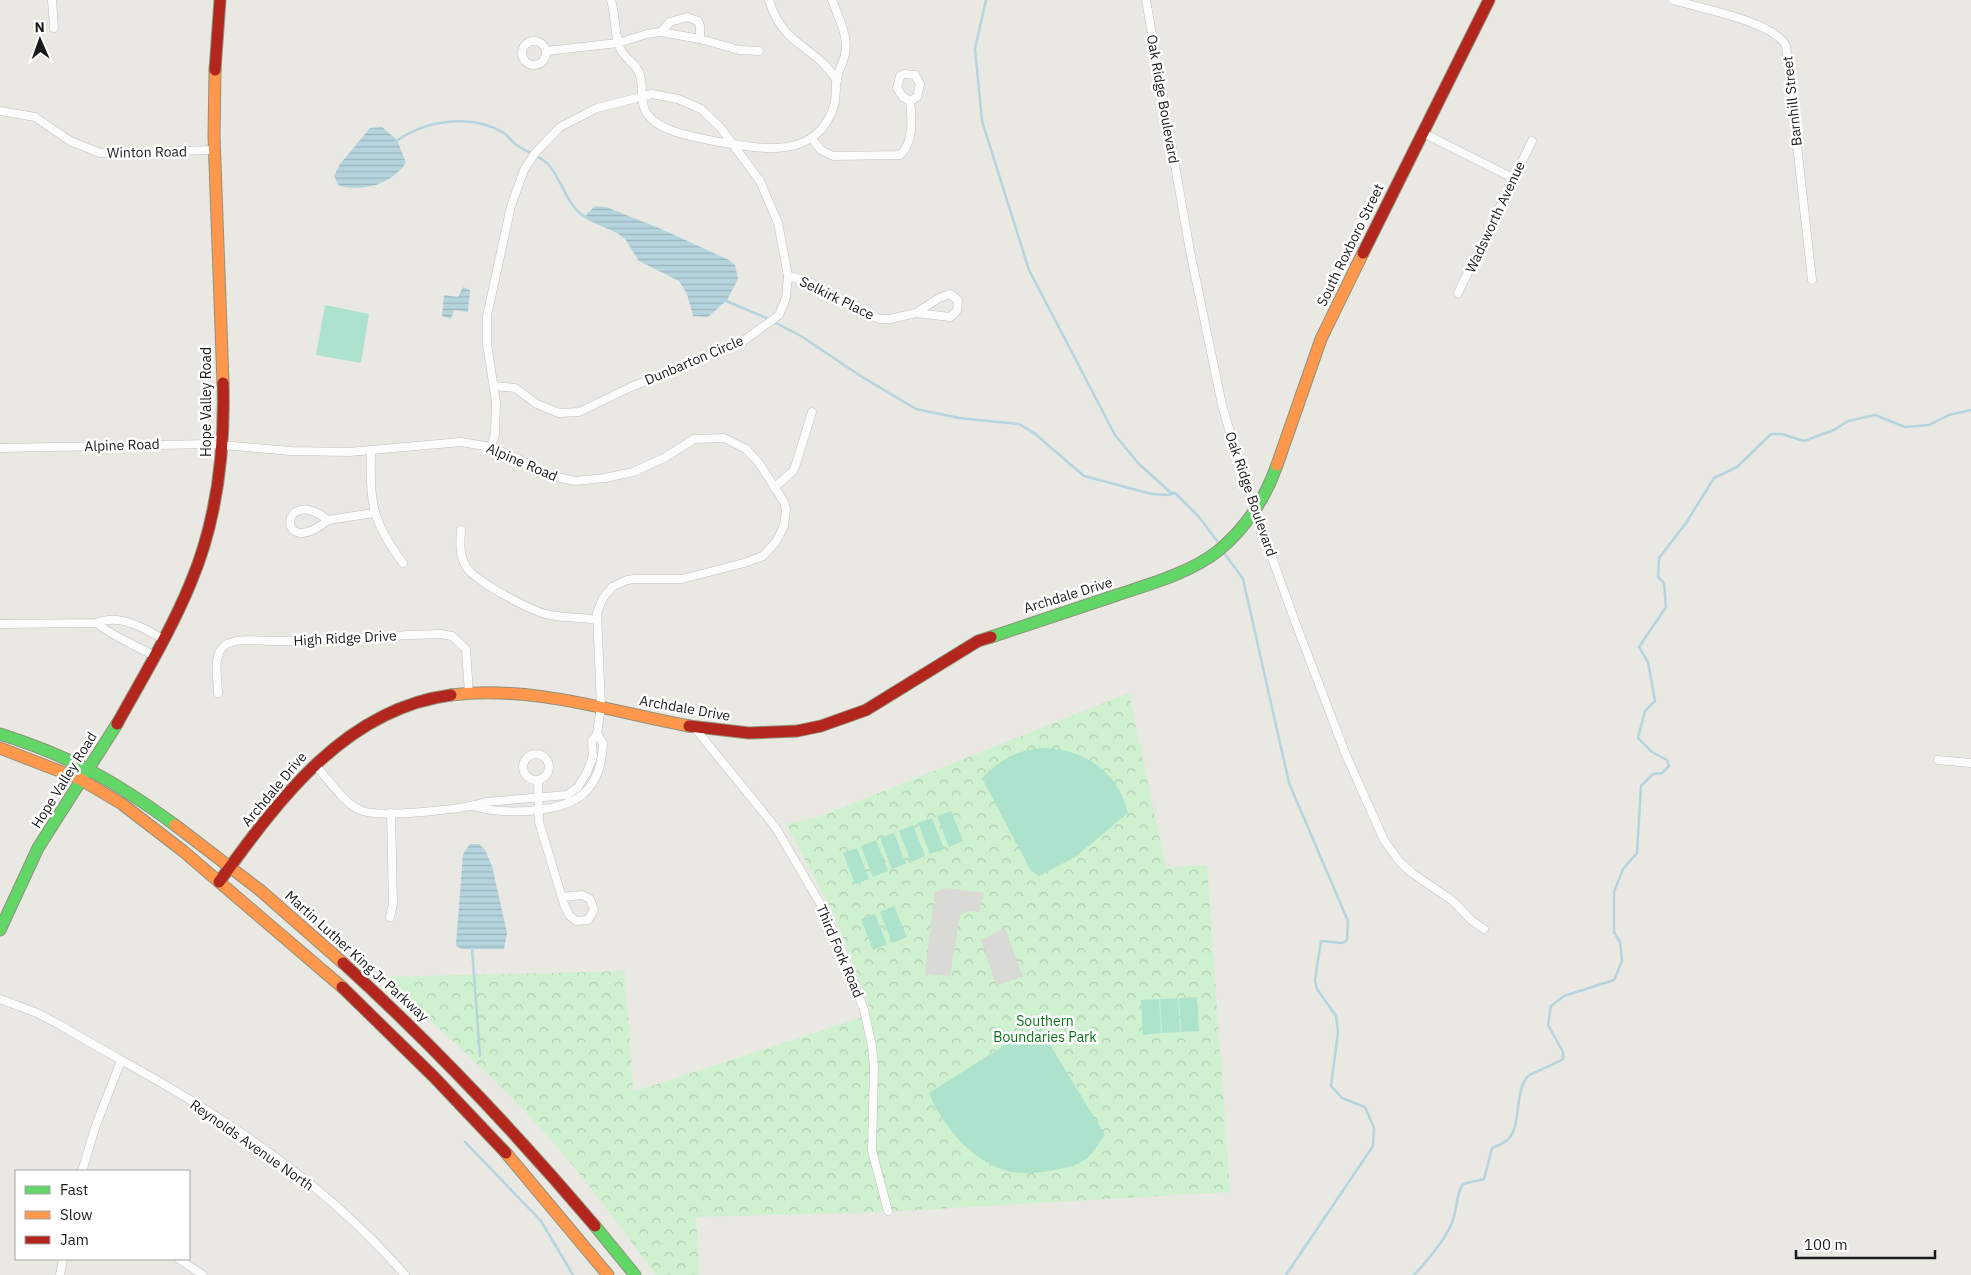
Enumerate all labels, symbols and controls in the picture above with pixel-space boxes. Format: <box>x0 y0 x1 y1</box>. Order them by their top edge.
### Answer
north arrow <box>15 15 65 65</box>
text: N <box>34 18 45 36</box>
street label: Oak Ridge Boulevard <box>1143 33 1183 165</box>
street label: Barnhill Street <box>1778 55 1806 147</box>
street label: Winton Road <box>107 142 187 162</box>
street label: Wadsworth Avenue <box>1461 158 1529 276</box>
street label: South Roxboro Street <box>1312 181 1388 309</box>
street label: Selkirk Place <box>797 272 878 324</box>
street label: Dunbarton Circle <box>642 331 747 389</box>
street label: Hope Valley Road <box>197 347 215 457</box>
street label: Oak Ridge Boulevard <box>1221 429 1281 559</box>
street label: Alpine Road <box>84 435 160 455</box>
street label: Alpine Road <box>484 439 560 485</box>
street label: Archdale Drive <box>1021 573 1115 617</box>
street label: High Ridge Drive <box>293 626 397 650</box>
street label: Archdale Drive <box>638 691 732 725</box>
street label: Hope Valley Road <box>27 729 101 831</box>
street label: Archdale Drive <box>238 748 311 830</box>
street label: Martin Luther King Jr Parkway <box>281 887 433 1025</box>
street label: Third Fork Road <box>812 902 868 1000</box>
park label: Southern Boundaries Park <box>993 1012 1097 1046</box>
street label: Reynolds Avenue North <box>187 1095 317 1195</box>
legend <box>15 1170 190 1260</box>
text: Fast <box>60 1180 88 1199</box>
text: Slow <box>60 1205 93 1224</box>
scale bar <box>1796 1228 1935 1260</box>
text: Jam <box>60 1230 89 1249</box>
text: 100 m <box>1804 1235 1848 1254</box>

